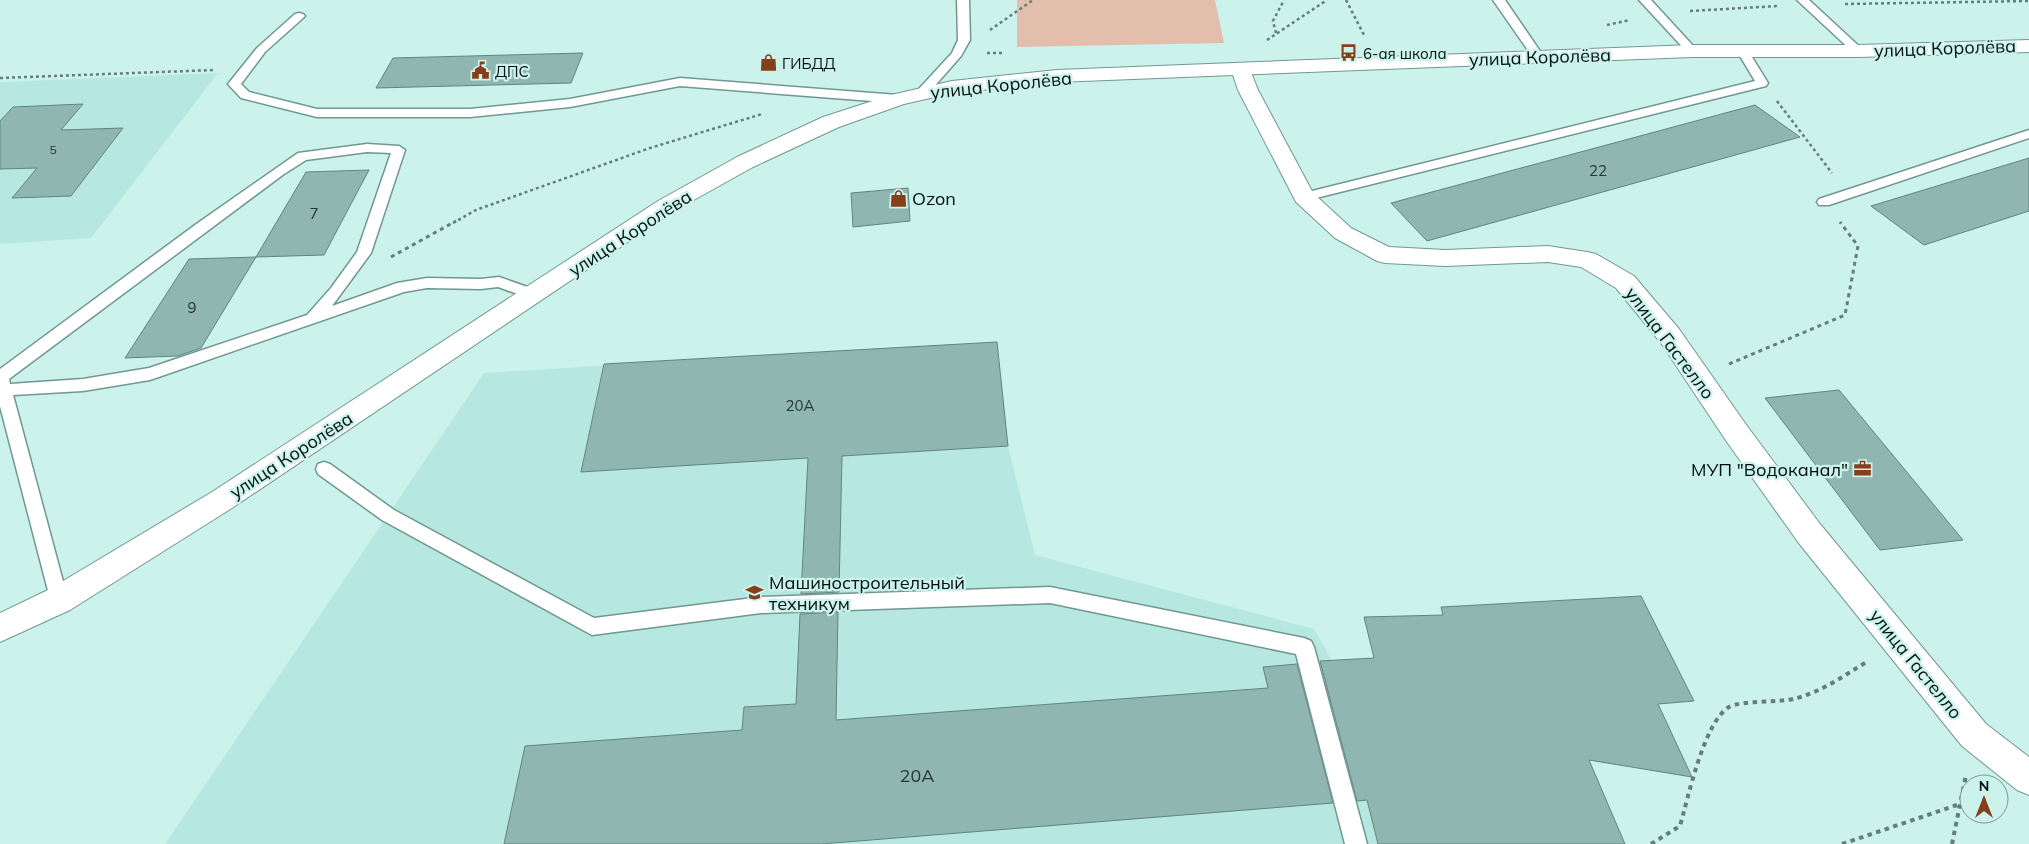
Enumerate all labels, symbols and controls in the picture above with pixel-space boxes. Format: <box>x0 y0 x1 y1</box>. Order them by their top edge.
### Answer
street label: улица Королёва <box>1874 34 2016 62</box>
bus stop icon: 6-ая школа <box>1339 43 1359 63</box>
street label: улица Королёва <box>1469 43 1611 71</box>
place label: 6-ая школа <box>1363 44 1447 63</box>
shop icon: ГИБДД <box>758 53 778 73</box>
place label: ГИБДД <box>782 54 836 73</box>
public building icon: ДПС <box>471 61 491 81</box>
place label: ДПС <box>495 62 529 81</box>
street label: улица Королёва <box>929 66 1073 104</box>
house number: 5 <box>49 142 57 157</box>
house number: 22 <box>1589 161 1607 180</box>
street label: улица Королёва <box>564 185 696 281</box>
place label: Ozon <box>912 187 956 210</box>
shop icon: Ozon <box>888 188 908 208</box>
house number: 7 <box>309 204 319 223</box>
street label: улица Гастелло <box>1620 282 1720 404</box>
house number: 9 <box>187 298 197 317</box>
house number: 20А <box>785 396 815 415</box>
street label: улица Королёва <box>225 407 357 503</box>
place label: МУП "Водоканал" <box>1691 458 1848 481</box>
office icon: МУП "Водоканал" <box>1852 459 1872 479</box>
place label: Машиностроительный техникум <box>769 571 965 615</box>
school or university icon: Машиностроительный техникум <box>745 582 765 602</box>
street label: улица Гастелло <box>1865 604 1967 724</box>
house number: 20А <box>900 764 934 787</box>
north arrow <box>1959 774 2009 824</box>
text: N <box>1979 777 1989 795</box>

